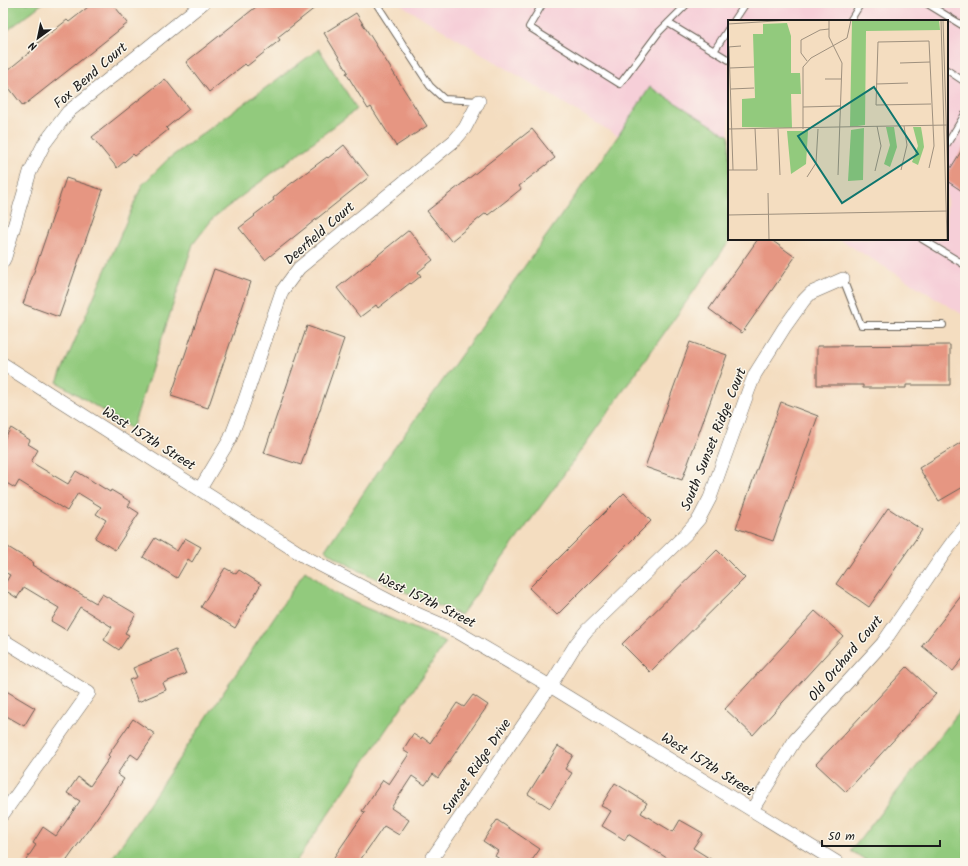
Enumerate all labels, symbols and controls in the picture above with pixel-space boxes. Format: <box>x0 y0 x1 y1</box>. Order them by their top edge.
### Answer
north arrow <box>18 18 58 58</box>
inset map <box>728 20 948 240</box>
text: N <box>25 36 41 55</box>
street label: Fox Bend Court <box>49 37 133 114</box>
street label: Deerfield Court <box>279 196 360 271</box>
street label: South Sunset Ridge Court <box>675 364 753 514</box>
street label: West 157th Street <box>97 401 200 477</box>
street label: West 157th Street <box>374 568 480 634</box>
street label: Old Orchard Court <box>803 610 889 707</box>
street label: Sunset Ridge Drive <box>437 714 517 819</box>
street label: West 157th Street <box>656 727 759 803</box>
scale bar <box>822 822 940 848</box>
text: 50 m <box>828 827 855 846</box>

